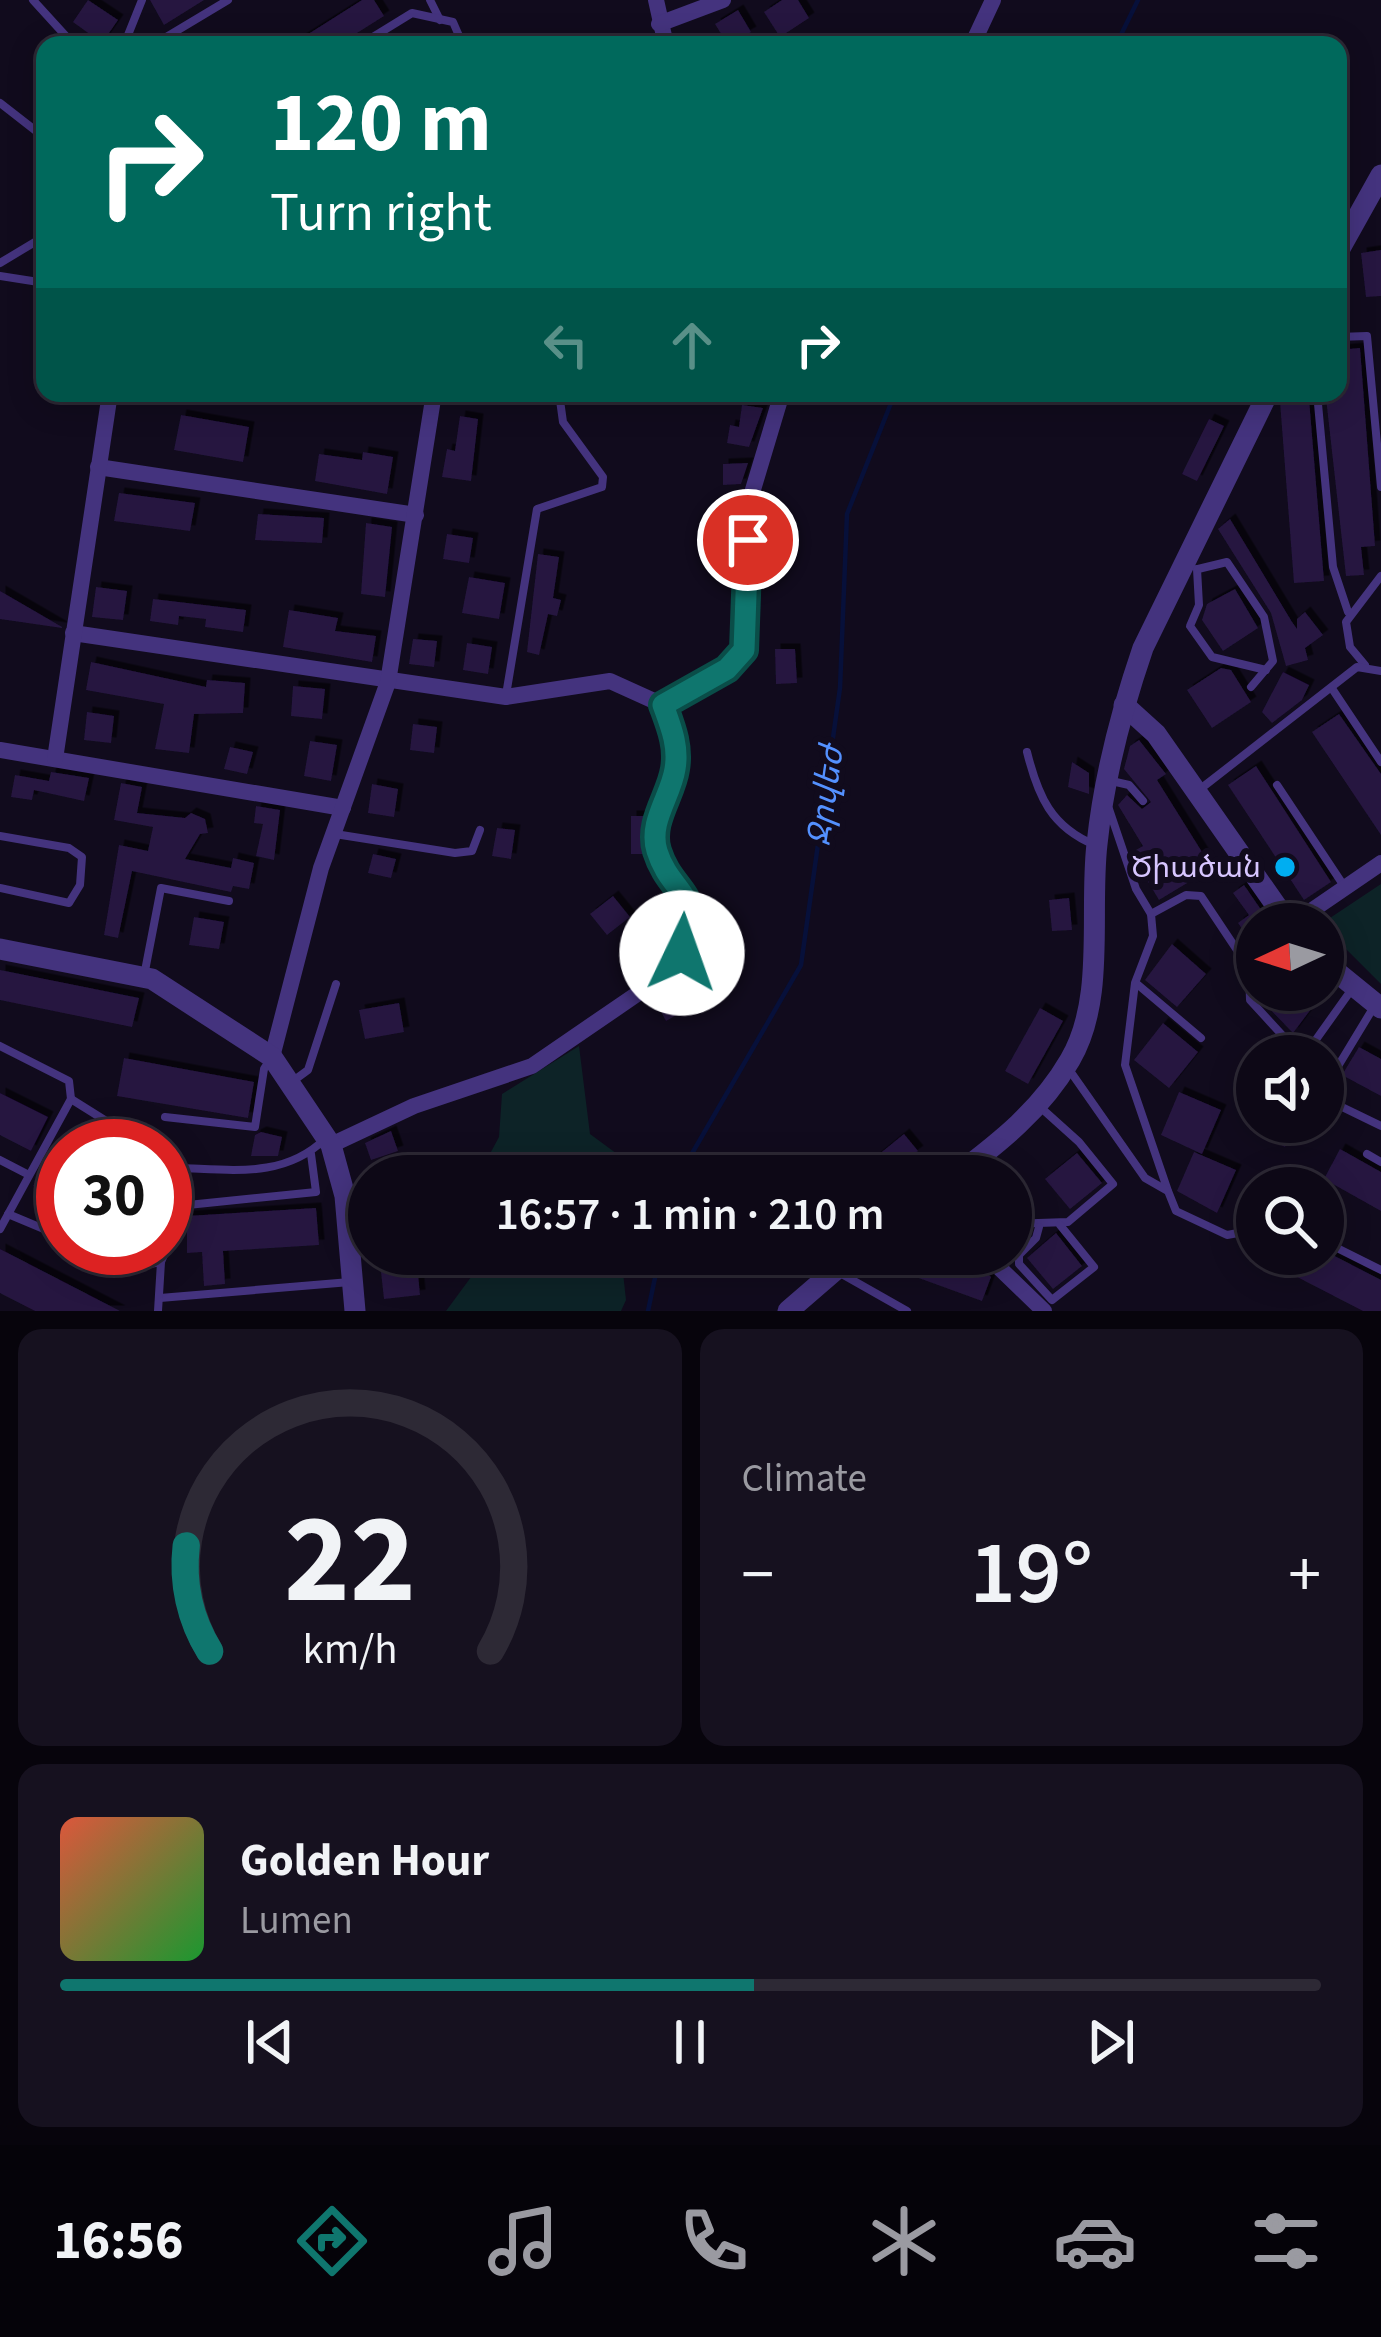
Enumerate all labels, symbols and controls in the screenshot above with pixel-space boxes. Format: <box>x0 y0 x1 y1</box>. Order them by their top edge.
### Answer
text: 120 m <box>270 64 492 184</box>
icon: right <box>72 84 228 240</box>
text: Turn right <box>270 175 492 252</box>
icon: left <box>533 312 599 378</box>
icon: ahead <box>659 312 725 378</box>
icon: right <box>785 312 851 378</box>
pin <box>697 489 799 591</box>
icon: arrive <box>715 507 781 573</box>
water label: Ջրվեժ <box>795 739 856 849</box>
place label: Ծիածան <box>1131 846 1261 889</box>
marker: Ծիածան <box>1272 854 1298 880</box>
position arrow <box>619 890 745 1016</box>
north arrow <box>1236 903 1344 1011</box>
map controls <box>1236 903 1344 1275</box>
button: sound <box>1236 1035 1344 1143</box>
speed limit sign: 30 <box>36 1119 192 1275</box>
button: search <box>1236 1167 1344 1275</box>
text: 16:57 · 1 min · 210 m <box>496 1183 884 1247</box>
text: Climate <box>742 1451 867 1507</box>
text: 22 <box>284 1472 416 1650</box>
text: 19° <box>969 1510 1093 1638</box>
text: − <box>742 1528 774 1622</box>
text: + <box>1288 1528 1321 1622</box>
text: km/h <box>302 1618 397 1679</box>
text: Golden Hour <box>240 1829 489 1893</box>
text: Lumen <box>240 1893 353 1949</box>
icon: previous <box>237 2009 303 2075</box>
icon: pause <box>657 2009 723 2075</box>
icon: next <box>1078 2009 1144 2075</box>
icon: directions <box>290 2199 374 2283</box>
icon: music <box>481 2199 565 2283</box>
icon: phone <box>672 2199 756 2283</box>
icon: climate <box>862 2199 946 2283</box>
icon: car <box>1053 2199 1137 2283</box>
icon: filters <box>1244 2199 1328 2283</box>
text: 16:56 <box>53 2203 184 2280</box>

